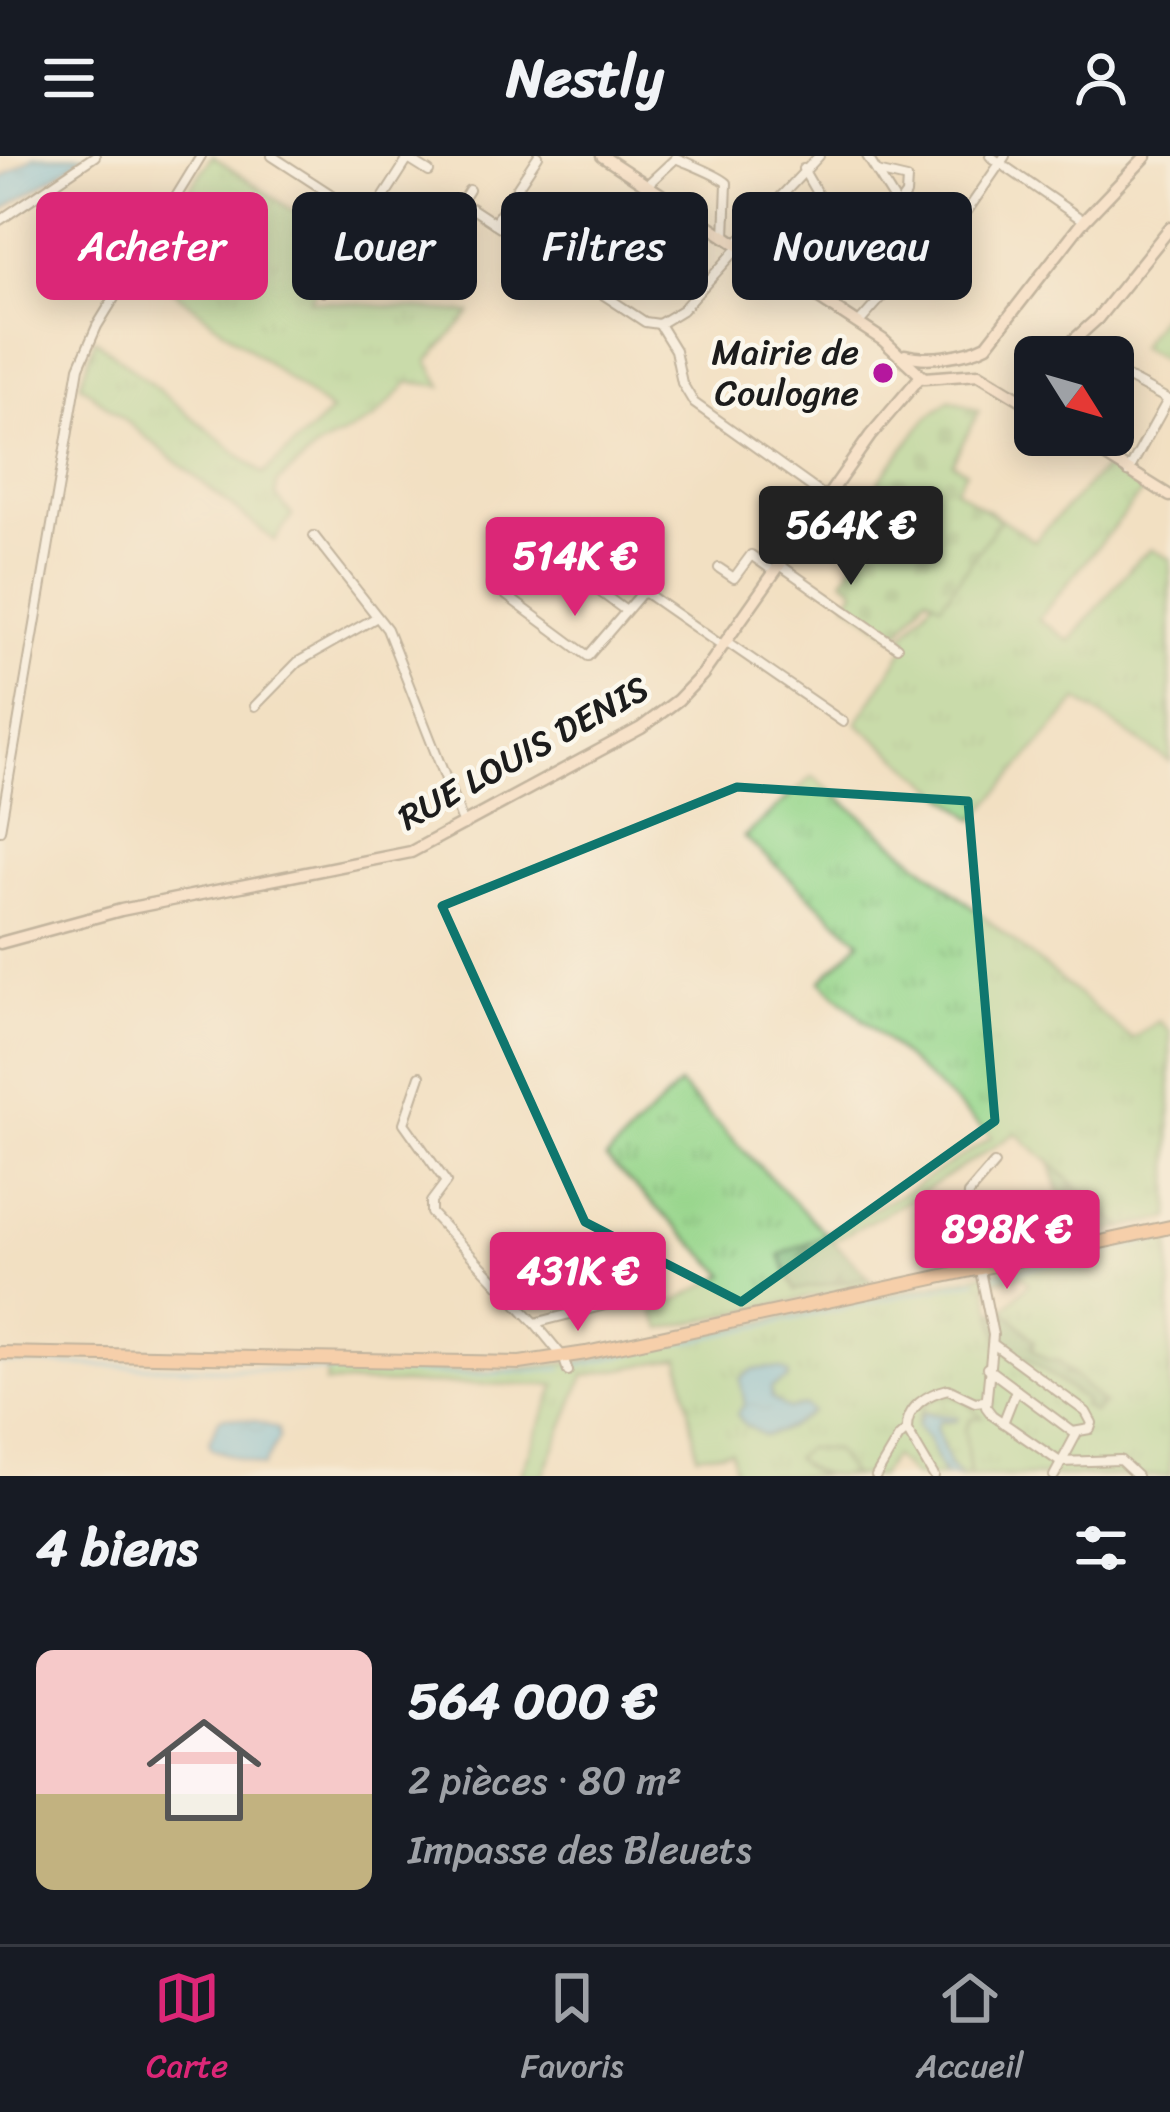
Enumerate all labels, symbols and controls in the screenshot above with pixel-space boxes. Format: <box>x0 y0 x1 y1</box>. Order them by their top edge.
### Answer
text: Nestly <box>506 30 664 126</box>
icon: menu <box>36 45 102 111</box>
icon: person <box>1068 45 1134 111</box>
chip: Acheter <box>36 192 268 300</box>
chip: Louer <box>292 192 477 300</box>
chip: Filtres <box>501 192 708 300</box>
chip: Nouveau <box>732 192 972 300</box>
place label: Mairie de Coulogne <box>712 320 859 425</box>
north arrow <box>1014 336 1134 456</box>
map controls <box>1014 336 1134 456</box>
marker: Mairie de Coulogne <box>870 360 896 386</box>
pin: 564K € <box>753 486 949 588</box>
text: 564K € <box>786 490 916 559</box>
pin: 514K € <box>477 517 673 619</box>
text: 514K € <box>513 521 637 590</box>
street label: RUE LOUIS DENIS <box>386 657 660 849</box>
pin: 898K € <box>909 1190 1105 1292</box>
text: 898K € <box>942 1194 1072 1263</box>
pin: 431K € <box>480 1232 676 1334</box>
text: 431K € <box>517 1236 639 1305</box>
text: 4 biens <box>36 1503 198 1593</box>
icon: filters <box>1068 1515 1134 1581</box>
text: 564 000 € <box>408 1656 657 1746</box>
icon: home <box>132 1698 276 1842</box>
text: 2 pièces · 80 m² <box>408 1746 682 1815</box>
text: Impasse des Bleuets <box>408 1815 752 1884</box>
tab: Carte <box>146 1965 228 2095</box>
tab: Favoris <box>521 1965 624 2095</box>
tab: Accueil <box>916 1965 1024 2095</box>

